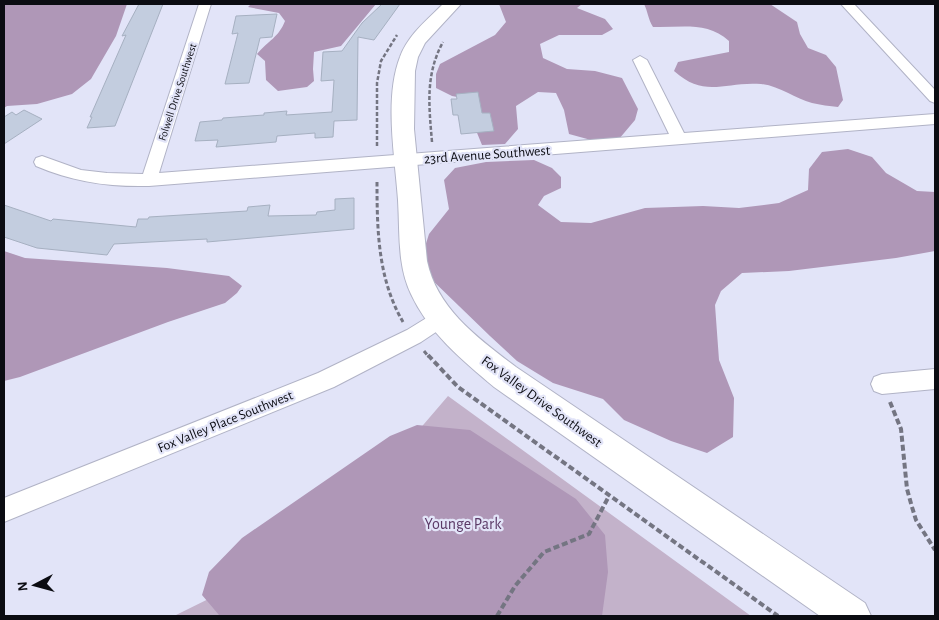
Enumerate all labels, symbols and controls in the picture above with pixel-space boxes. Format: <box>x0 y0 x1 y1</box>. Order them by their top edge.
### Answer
street label: Folwell Drive Southwest <box>157 42 199 142</box>
street label: 23rd Avenue Southwest <box>423 144 551 166</box>
street label: Fox Valley Drive Southwest <box>479 354 604 450</box>
street label: Fox Valley Place Southwest <box>156 388 295 455</box>
park label: Younge Park <box>425 516 502 532</box>
north arrow <box>10 560 60 610</box>
text: N <box>16 581 31 592</box>

